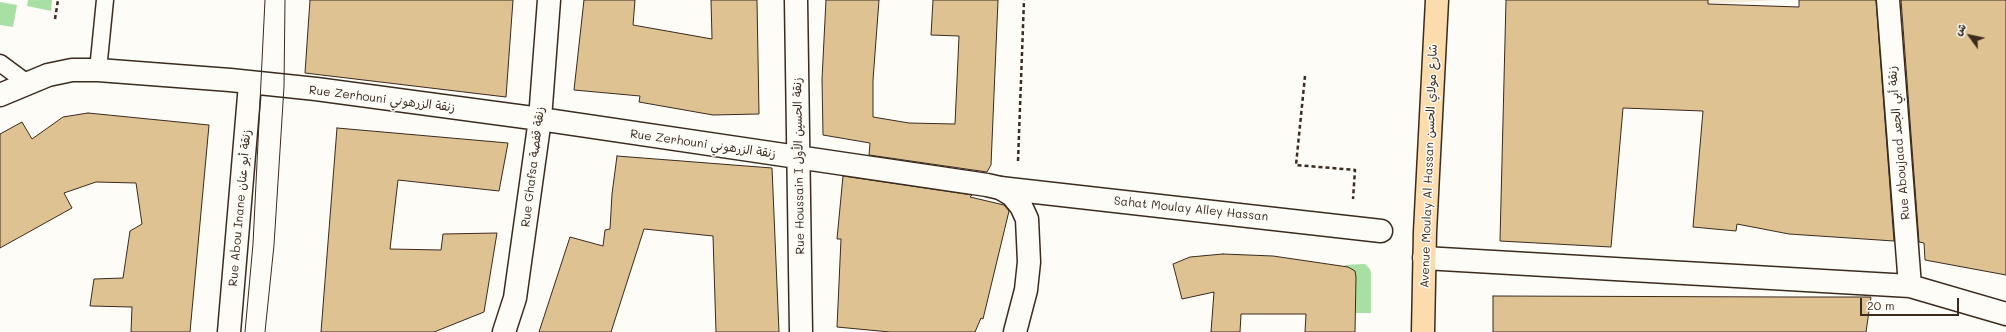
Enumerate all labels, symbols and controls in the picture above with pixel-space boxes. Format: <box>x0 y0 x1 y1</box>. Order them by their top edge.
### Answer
north arrow <box>1950 16 1990 56</box>
text: ش <box>1950 20 1969 38</box>
street label: Avenue Moulay Al Hassan شارع مولاي الحسن <box>1418 44 1440 288</box>
street label: Rue Aboujaad زنقة أبي الجعد <box>1885 66 1913 220</box>
street label: Rue Houssain I زنقة الحسين الأول <box>790 77 808 255</box>
street label: Rue Zerhouni زنقة الزرهوني <box>308 83 456 115</box>
street label: Rue Ghafsa زنقة قفصة <box>518 106 548 228</box>
street label: Rue Zerhouni زنقة الزرهوني <box>629 127 777 161</box>
street label: Rue Abou Inane زنقة أبو عنان <box>226 129 254 287</box>
street label: Sahat Moulay Alley Hassan <box>1113 194 1269 224</box>
scale bar <box>1862 290 1961 316</box>
text: 20 m <box>1867 297 1895 313</box>

